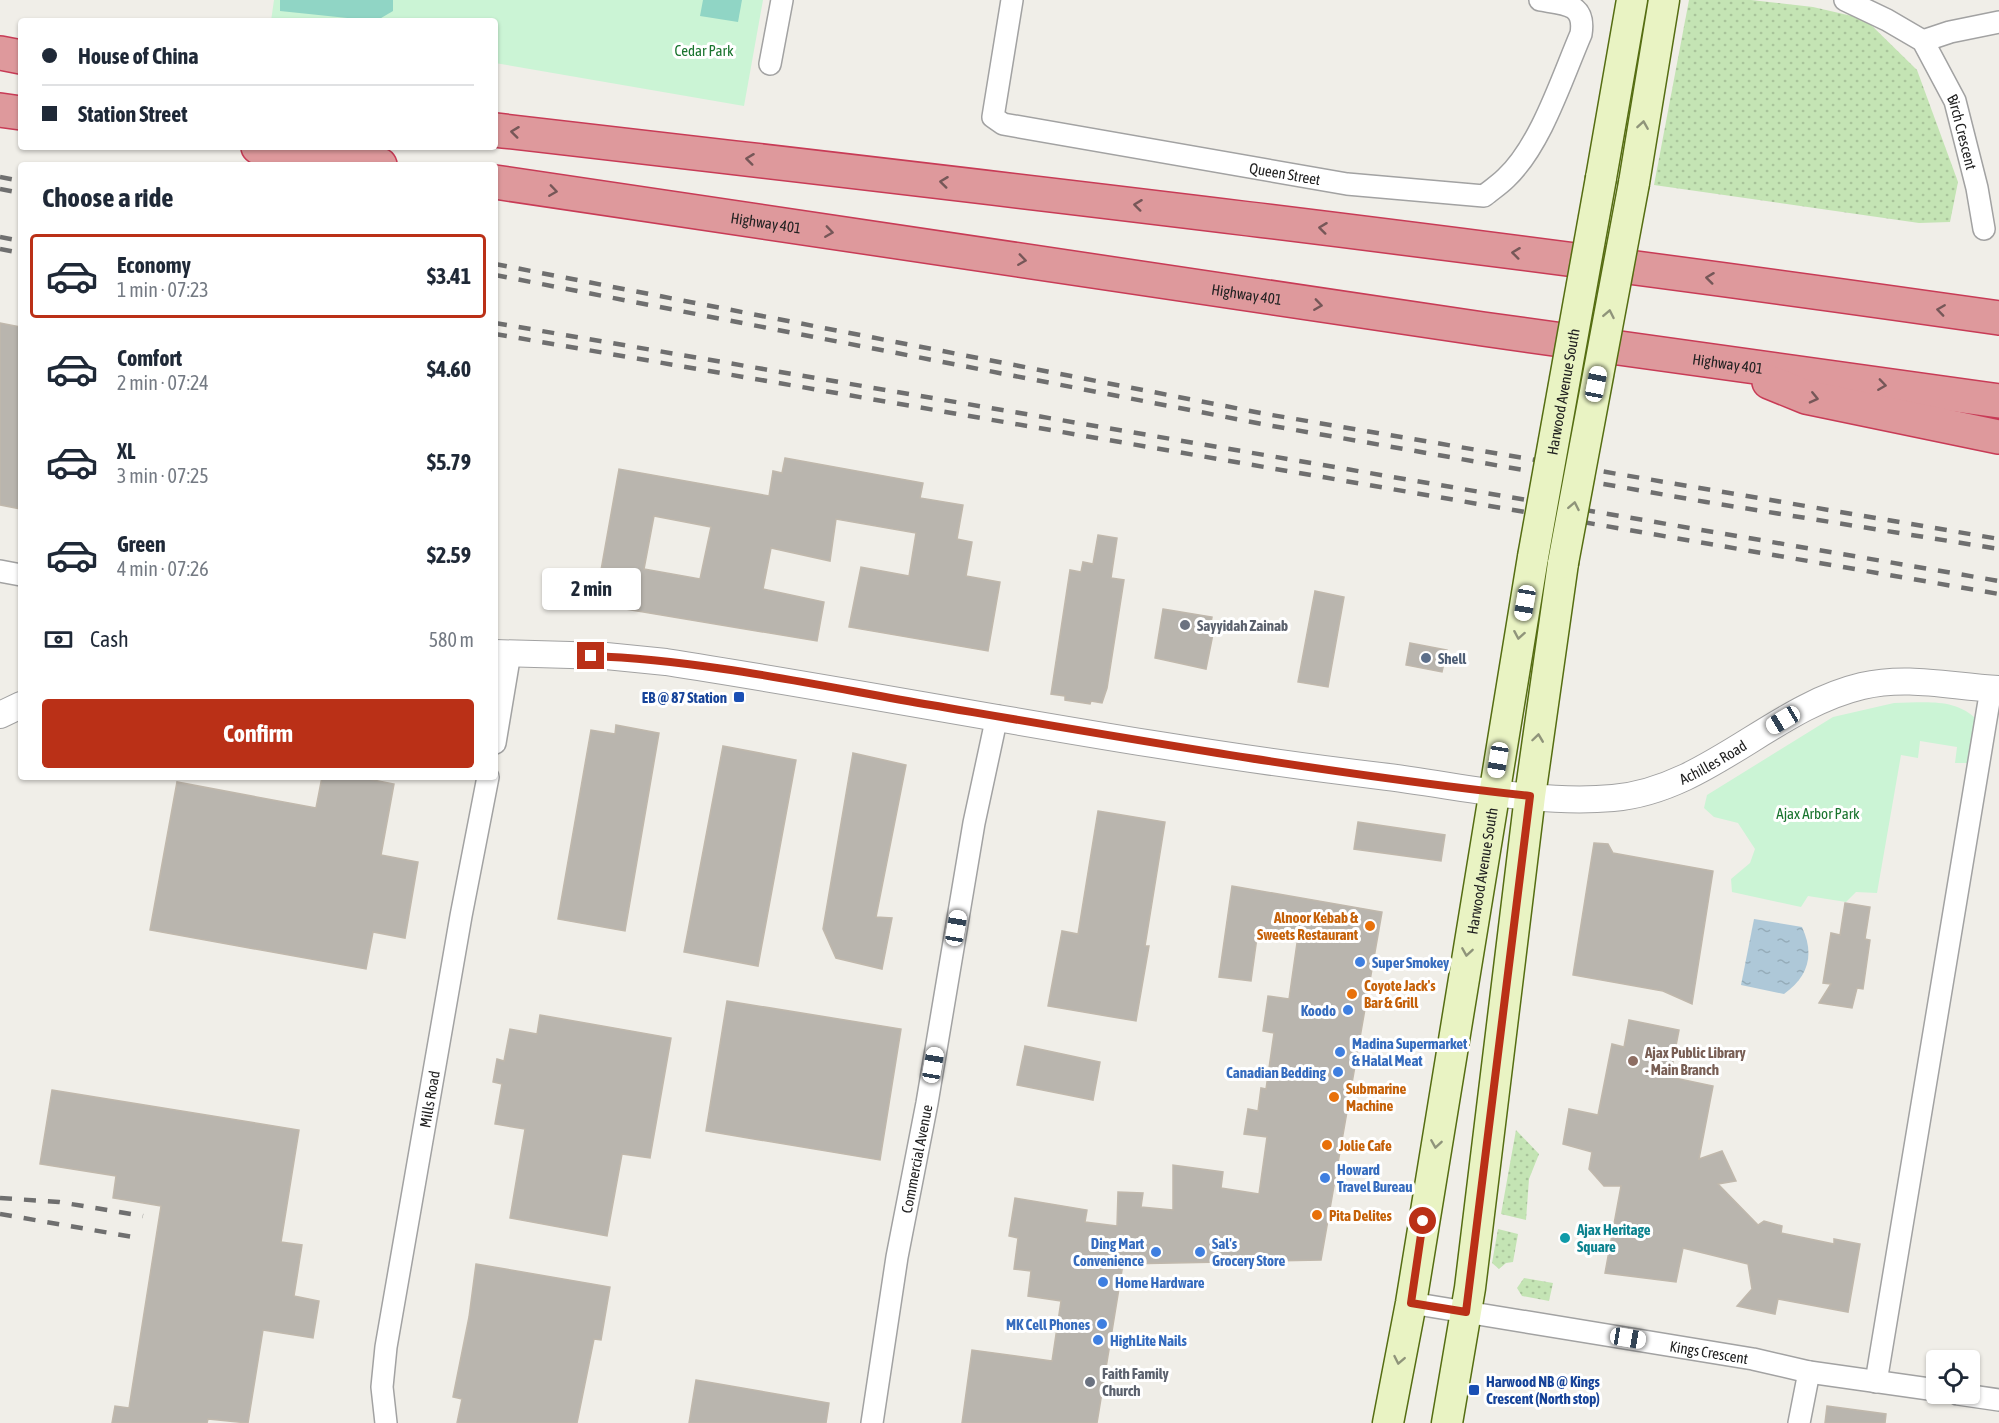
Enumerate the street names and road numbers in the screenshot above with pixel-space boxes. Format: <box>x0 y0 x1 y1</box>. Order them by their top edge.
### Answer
street label: Birch Crescent <box>1944 91 1981 171</box>
street label: Queen Street <box>1248 159 1322 188</box>
street label: Highway 401 <box>730 209 802 236</box>
street label: Highway 401 <box>1210 280 1283 307</box>
street label: Harwood Avenue South <box>1543 327 1582 456</box>
street label: Highway 401 <box>1691 350 1764 376</box>
street label: Achilles Road <box>1676 736 1749 787</box>
street label: Harwood Avenue South <box>1463 806 1500 936</box>
street label: Mills Road <box>416 1069 442 1129</box>
street label: Commercial Avenue <box>897 1103 935 1214</box>
street label: Kings Crescent <box>1669 1337 1749 1367</box>

